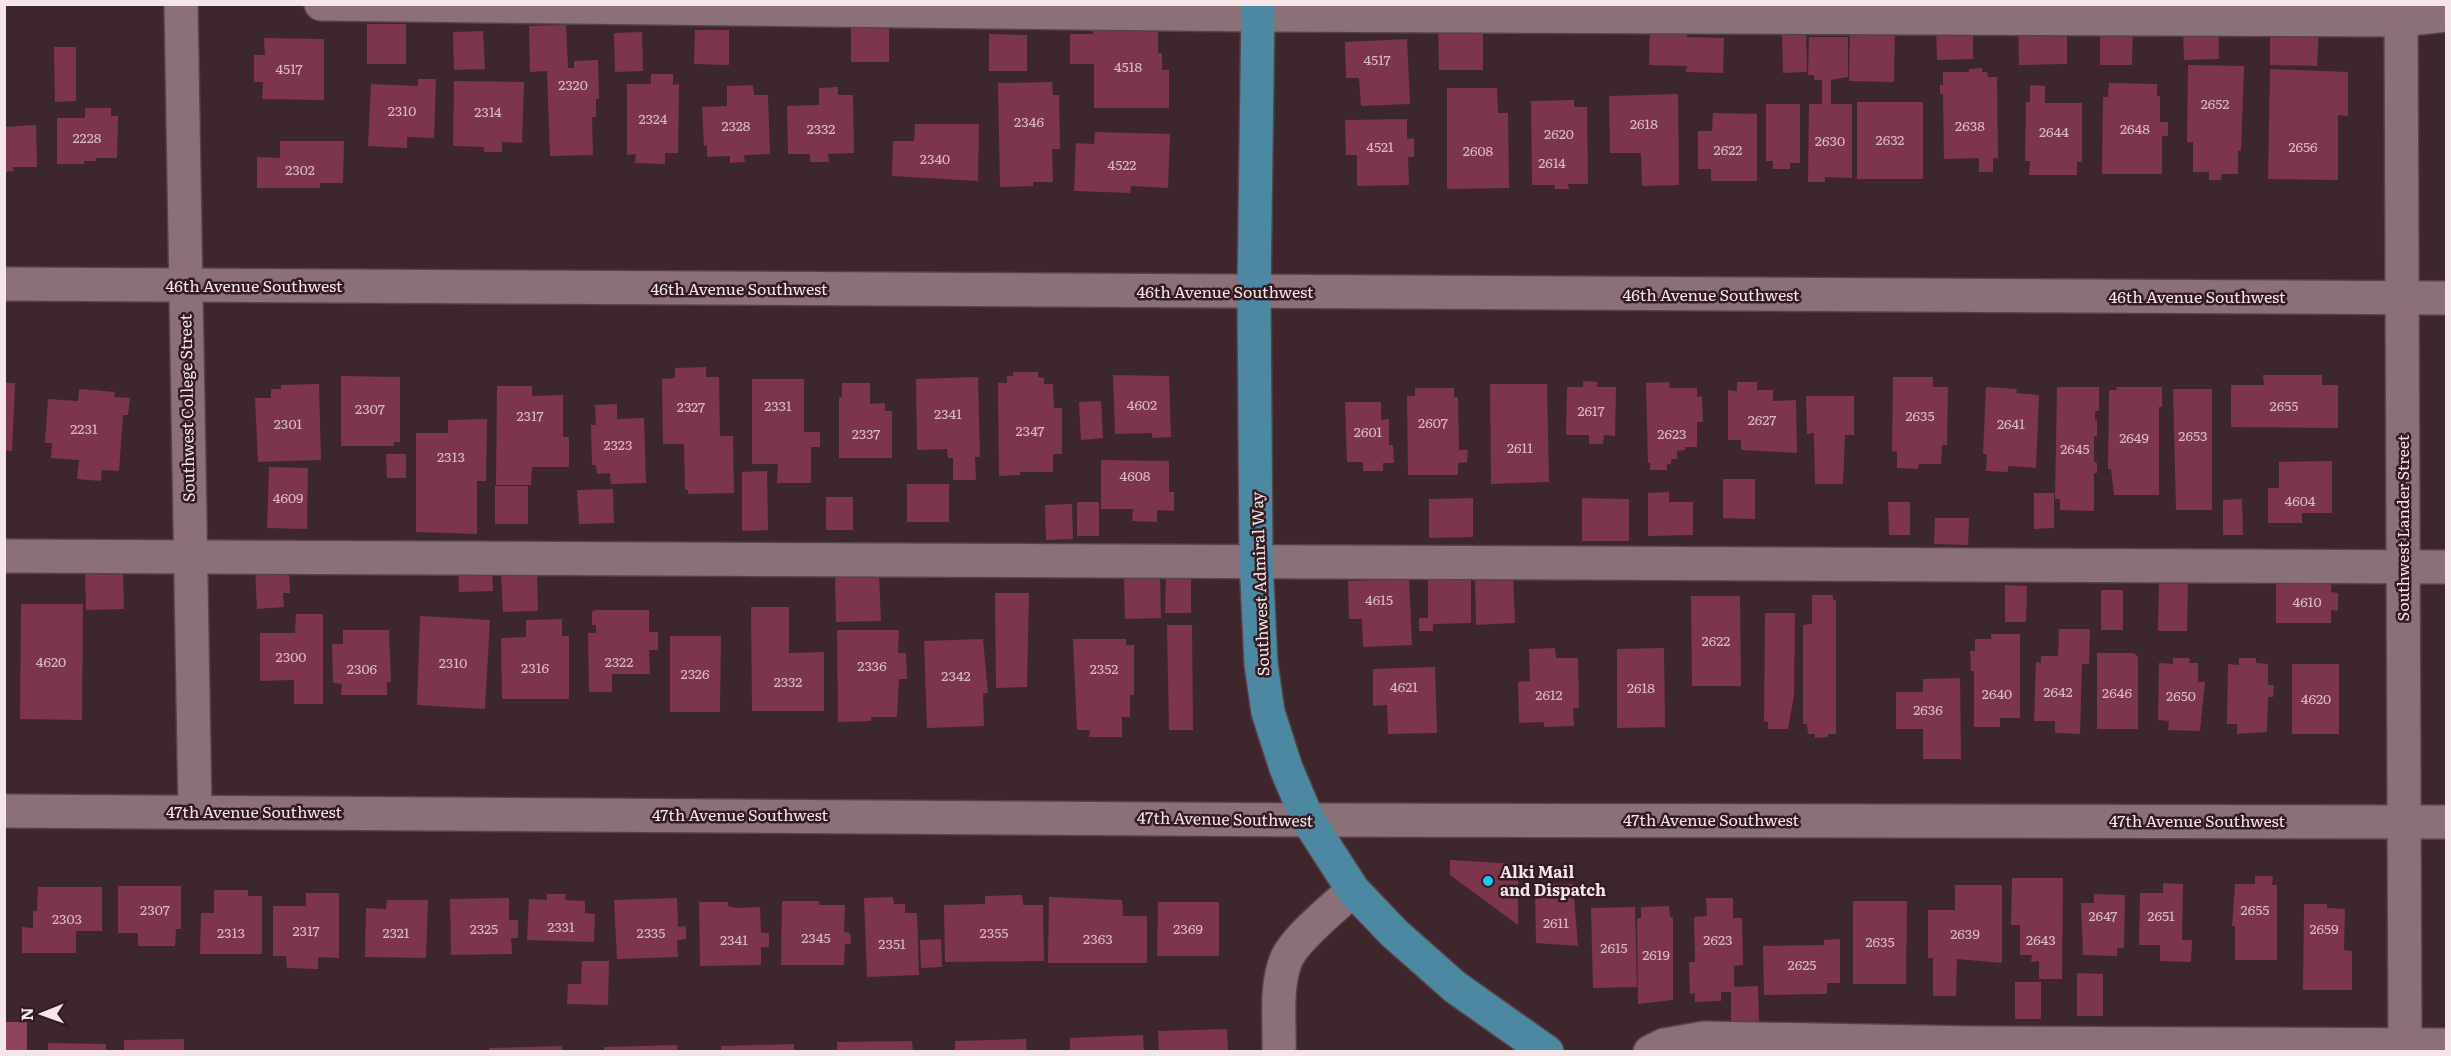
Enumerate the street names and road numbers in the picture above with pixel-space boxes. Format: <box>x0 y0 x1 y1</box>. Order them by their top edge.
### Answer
street label: 46th Avenue Southwest <box>165 273 343 297</box>
street label: 46th Avenue Southwest <box>650 276 828 300</box>
street label: 46th Avenue Southwest <box>1136 279 1314 303</box>
street label: 46th Avenue Southwest <box>1622 282 1800 306</box>
street label: 46th Avenue Southwest <box>2108 284 2286 308</box>
street label: Southwest College Street <box>172 313 200 502</box>
street label: Southwest Lander Street <box>2390 434 2414 621</box>
street label: Southwest Admiral Way <box>1244 491 1274 677</box>
street label: 47th Avenue Southwest <box>166 799 343 823</box>
street label: 47th Avenue Southwest <box>652 802 829 826</box>
street label: 47th Avenue Southwest <box>1137 804 1314 832</box>
street label: 47th Avenue Southwest <box>1623 807 1800 831</box>
street label: 47th Avenue Southwest <box>2109 808 2286 832</box>

